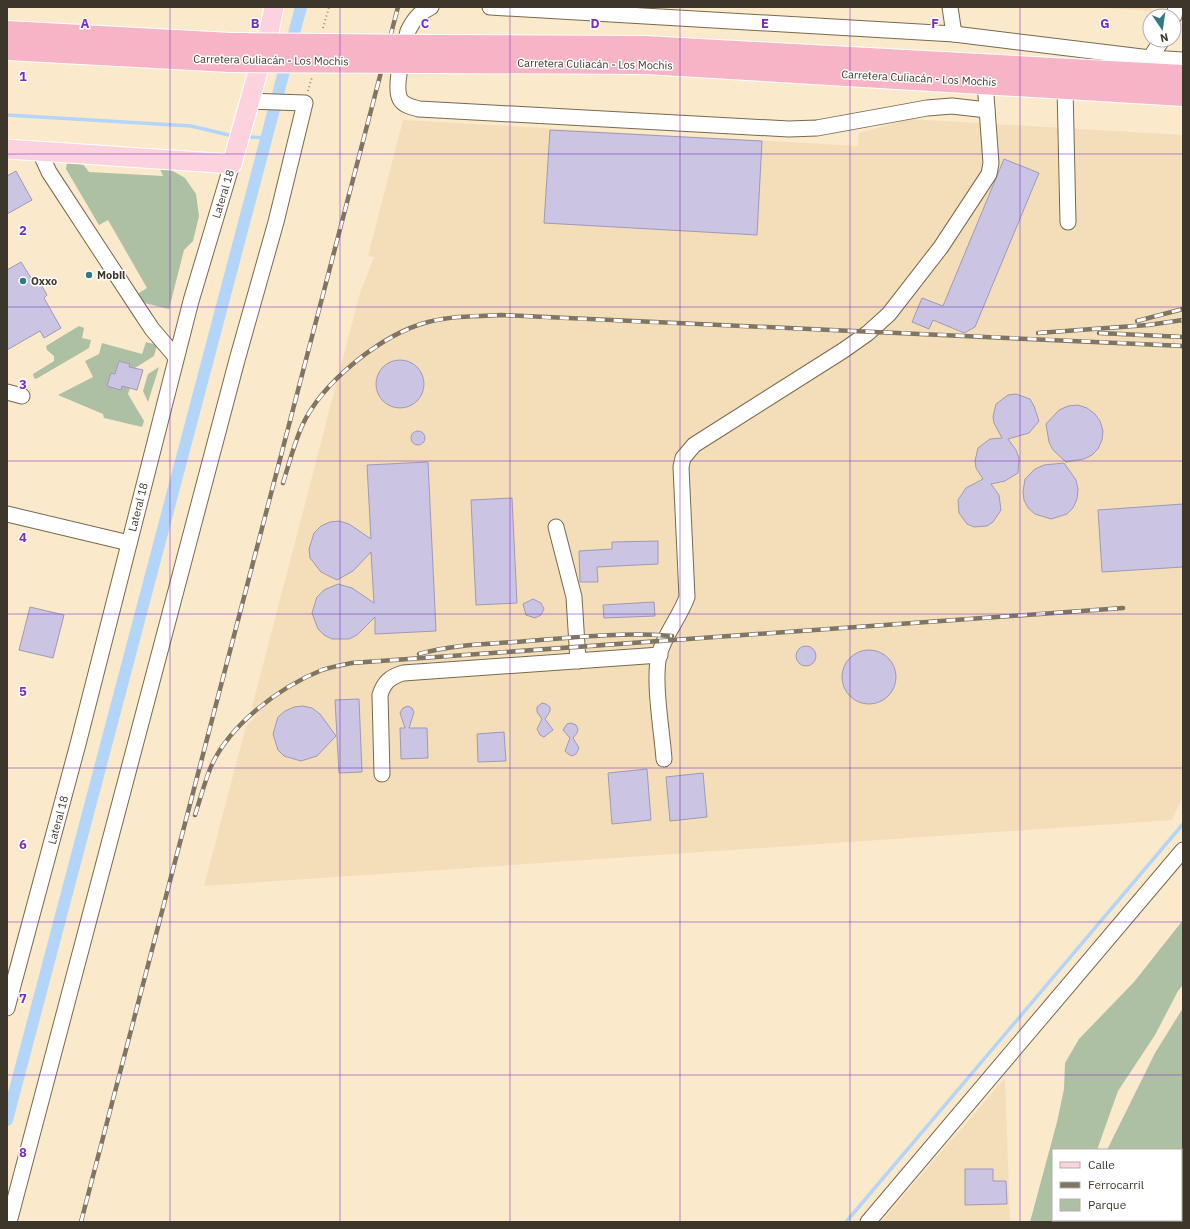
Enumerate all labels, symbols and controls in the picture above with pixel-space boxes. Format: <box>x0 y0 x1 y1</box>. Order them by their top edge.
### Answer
north arrow <box>1142 8 1182 48</box>
text: A <box>81 15 90 32</box>
text: B <box>251 15 260 32</box>
text: C <box>421 15 430 32</box>
text: D <box>590 15 600 32</box>
text: E <box>761 15 769 32</box>
text: F <box>931 15 939 32</box>
text: G <box>1100 15 1110 32</box>
text: N <box>1159 30 1170 45</box>
street label: Carretera Culiacán - Los Mochis <box>193 52 349 68</box>
street label: Carretera Culiacán - Los Mochis <box>517 56 673 72</box>
street label: Carretera Culiacán - Los Mochis <box>841 67 997 89</box>
text: 1 <box>19 68 27 85</box>
street label: Lateral 18 <box>209 168 237 220</box>
text: 2 <box>19 222 27 239</box>
place label: Mobil <box>97 268 126 282</box>
marker: Mobil <box>84 270 94 280</box>
place label: Oxxo <box>31 274 57 288</box>
marker: Oxxo <box>18 276 28 286</box>
text: 3 <box>19 376 27 393</box>
street label: Lateral 18 <box>125 481 151 533</box>
text: 4 <box>19 529 27 546</box>
text: 5 <box>19 683 27 700</box>
street label: Lateral 18 <box>45 794 71 846</box>
text: 6 <box>19 836 27 853</box>
text: 7 <box>19 990 27 1007</box>
text: 8 <box>19 1144 27 1161</box>
legend <box>1052 1149 1182 1221</box>
text: Calle <box>1088 1157 1115 1172</box>
text: Ferrocarril <box>1088 1177 1144 1192</box>
text: Parque <box>1088 1197 1127 1212</box>

